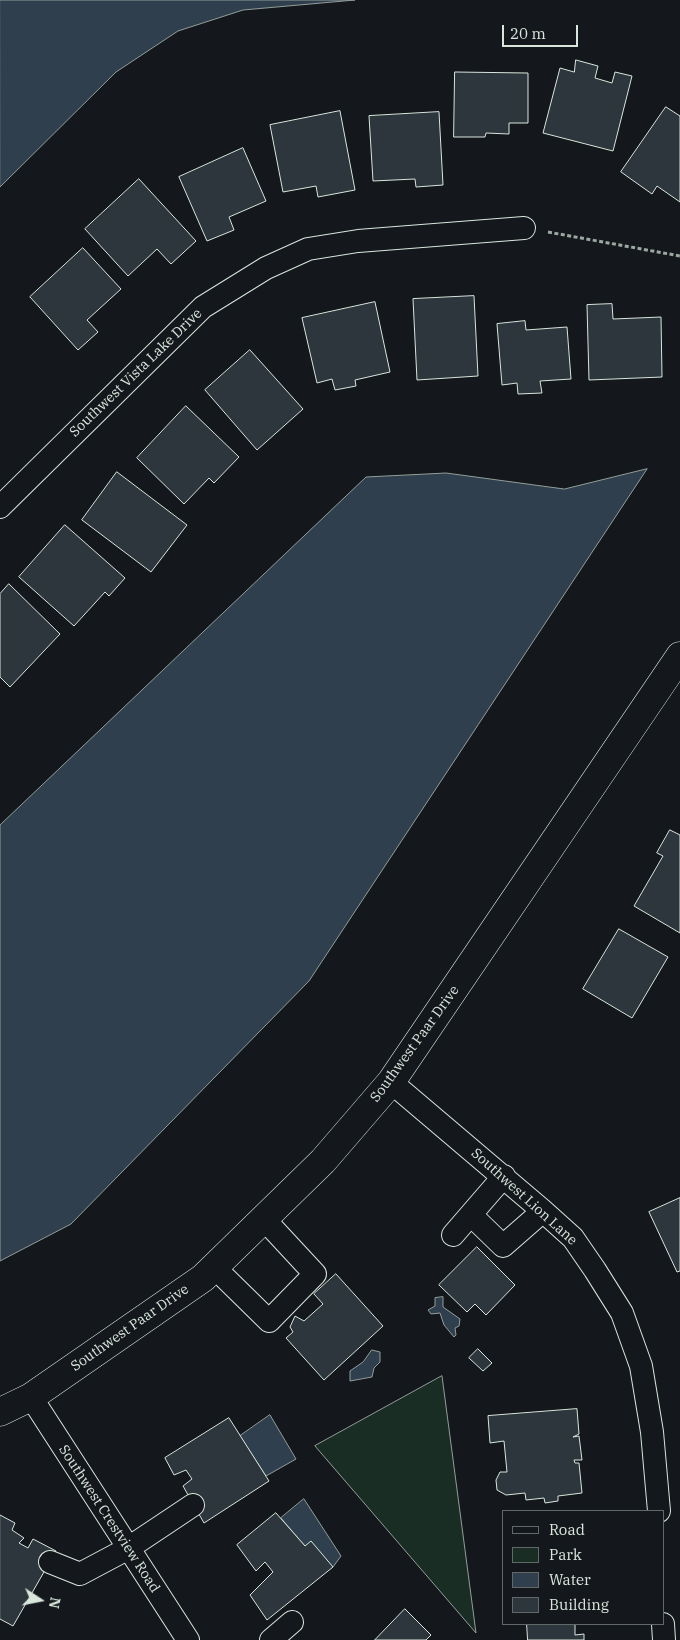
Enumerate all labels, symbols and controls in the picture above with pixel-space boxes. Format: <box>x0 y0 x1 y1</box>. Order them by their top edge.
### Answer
scale bar <box>505 15 581 47</box>
text: 20 m <box>510 24 546 43</box>
street label: Southwest Vista Lake Drive <box>66 305 206 441</box>
street label: Southwest Paar Drive <box>367 982 463 1106</box>
street label: Southwest Lion Lane <box>468 1145 580 1249</box>
street label: Southwest Paar Drive <box>68 1281 192 1375</box>
street label: Southwest Crestview Road <box>55 1442 163 1596</box>
legend <box>502 1510 665 1625</box>
text: Road <box>549 1520 585 1539</box>
text: Park <box>549 1545 582 1564</box>
text: Water <box>549 1570 591 1589</box>
north arrow <box>15 1575 65 1625</box>
text: Building <box>549 1595 609 1614</box>
text: N <box>45 1596 65 1610</box>

